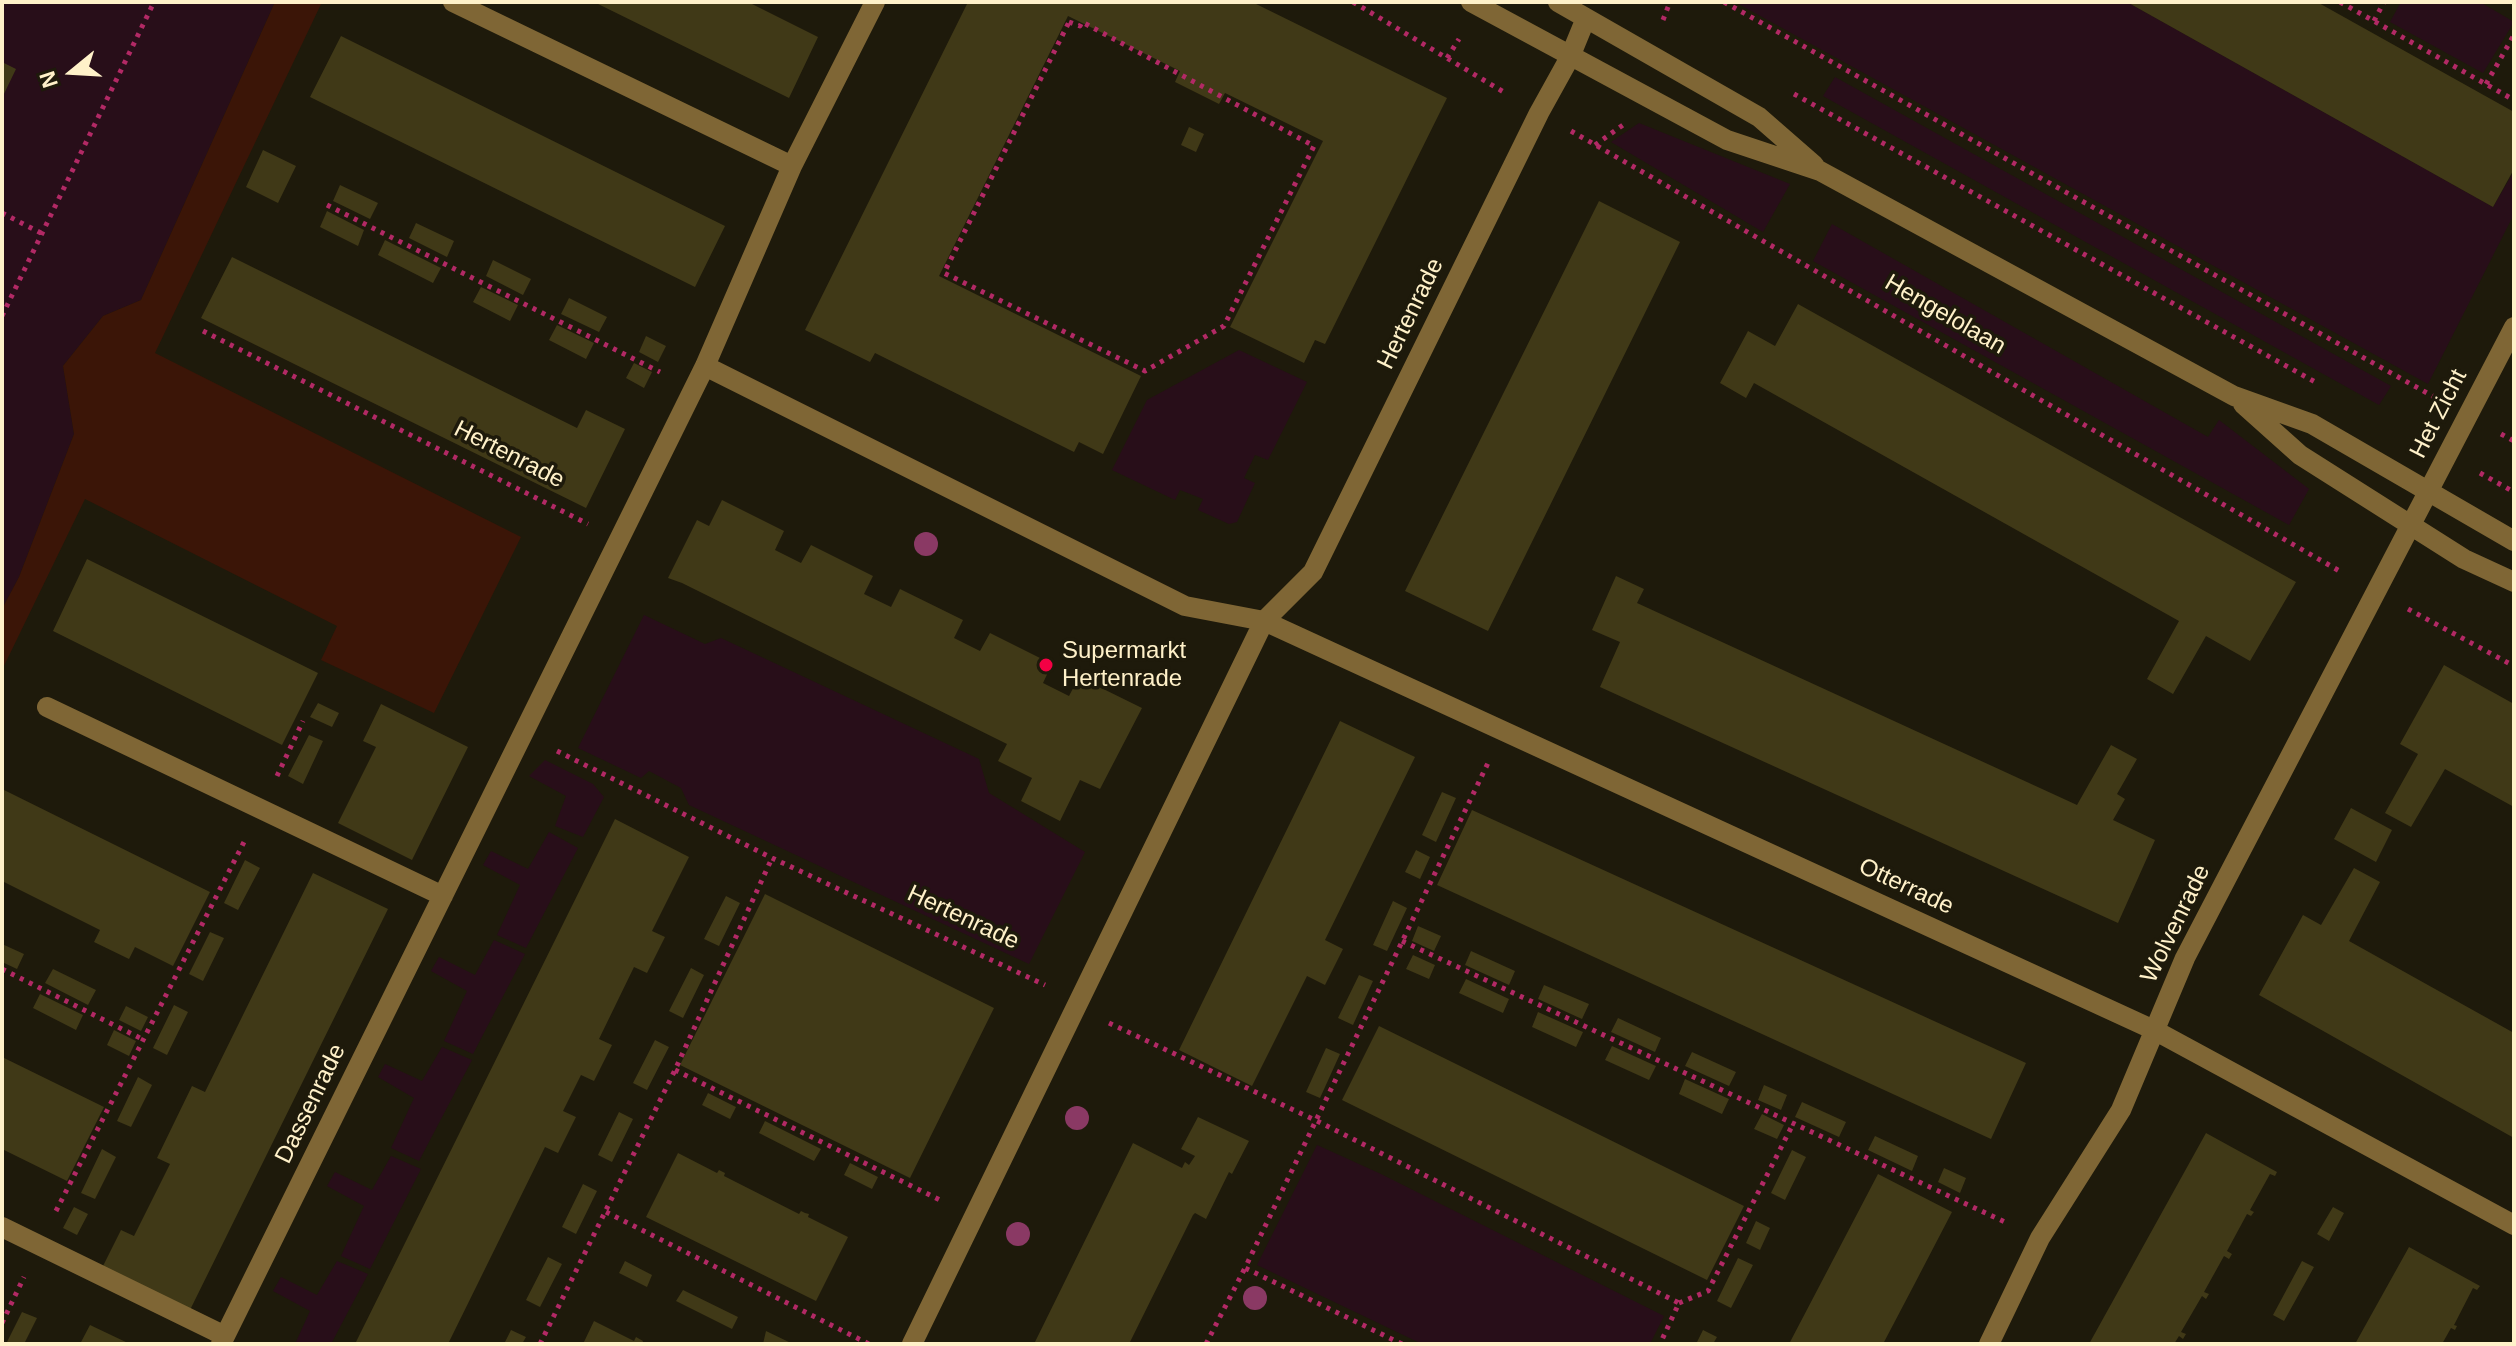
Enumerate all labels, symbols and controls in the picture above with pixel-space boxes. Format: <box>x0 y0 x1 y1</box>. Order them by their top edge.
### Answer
north arrow <box>32 32 112 112</box>
text: N <box>34 68 63 91</box>
street label: Hertenrade <box>1372 254 1450 374</box>
street label: Hengelolaan <box>1879 269 2011 361</box>
street label: Het Zicht <box>2404 365 2474 463</box>
street label: Hertenrade <box>449 415 569 495</box>
place label: Supermarkt Hertenrade <box>1062 637 1186 693</box>
marker: Supermarkt Hertenrade <box>1037 656 1055 674</box>
street label: Otterrade <box>1854 853 1958 921</box>
street label: Wolvenrade <box>2135 860 2217 988</box>
street label: Hertenrade <box>903 880 1023 956</box>
street label: Dassenrade <box>270 1040 352 1168</box>

